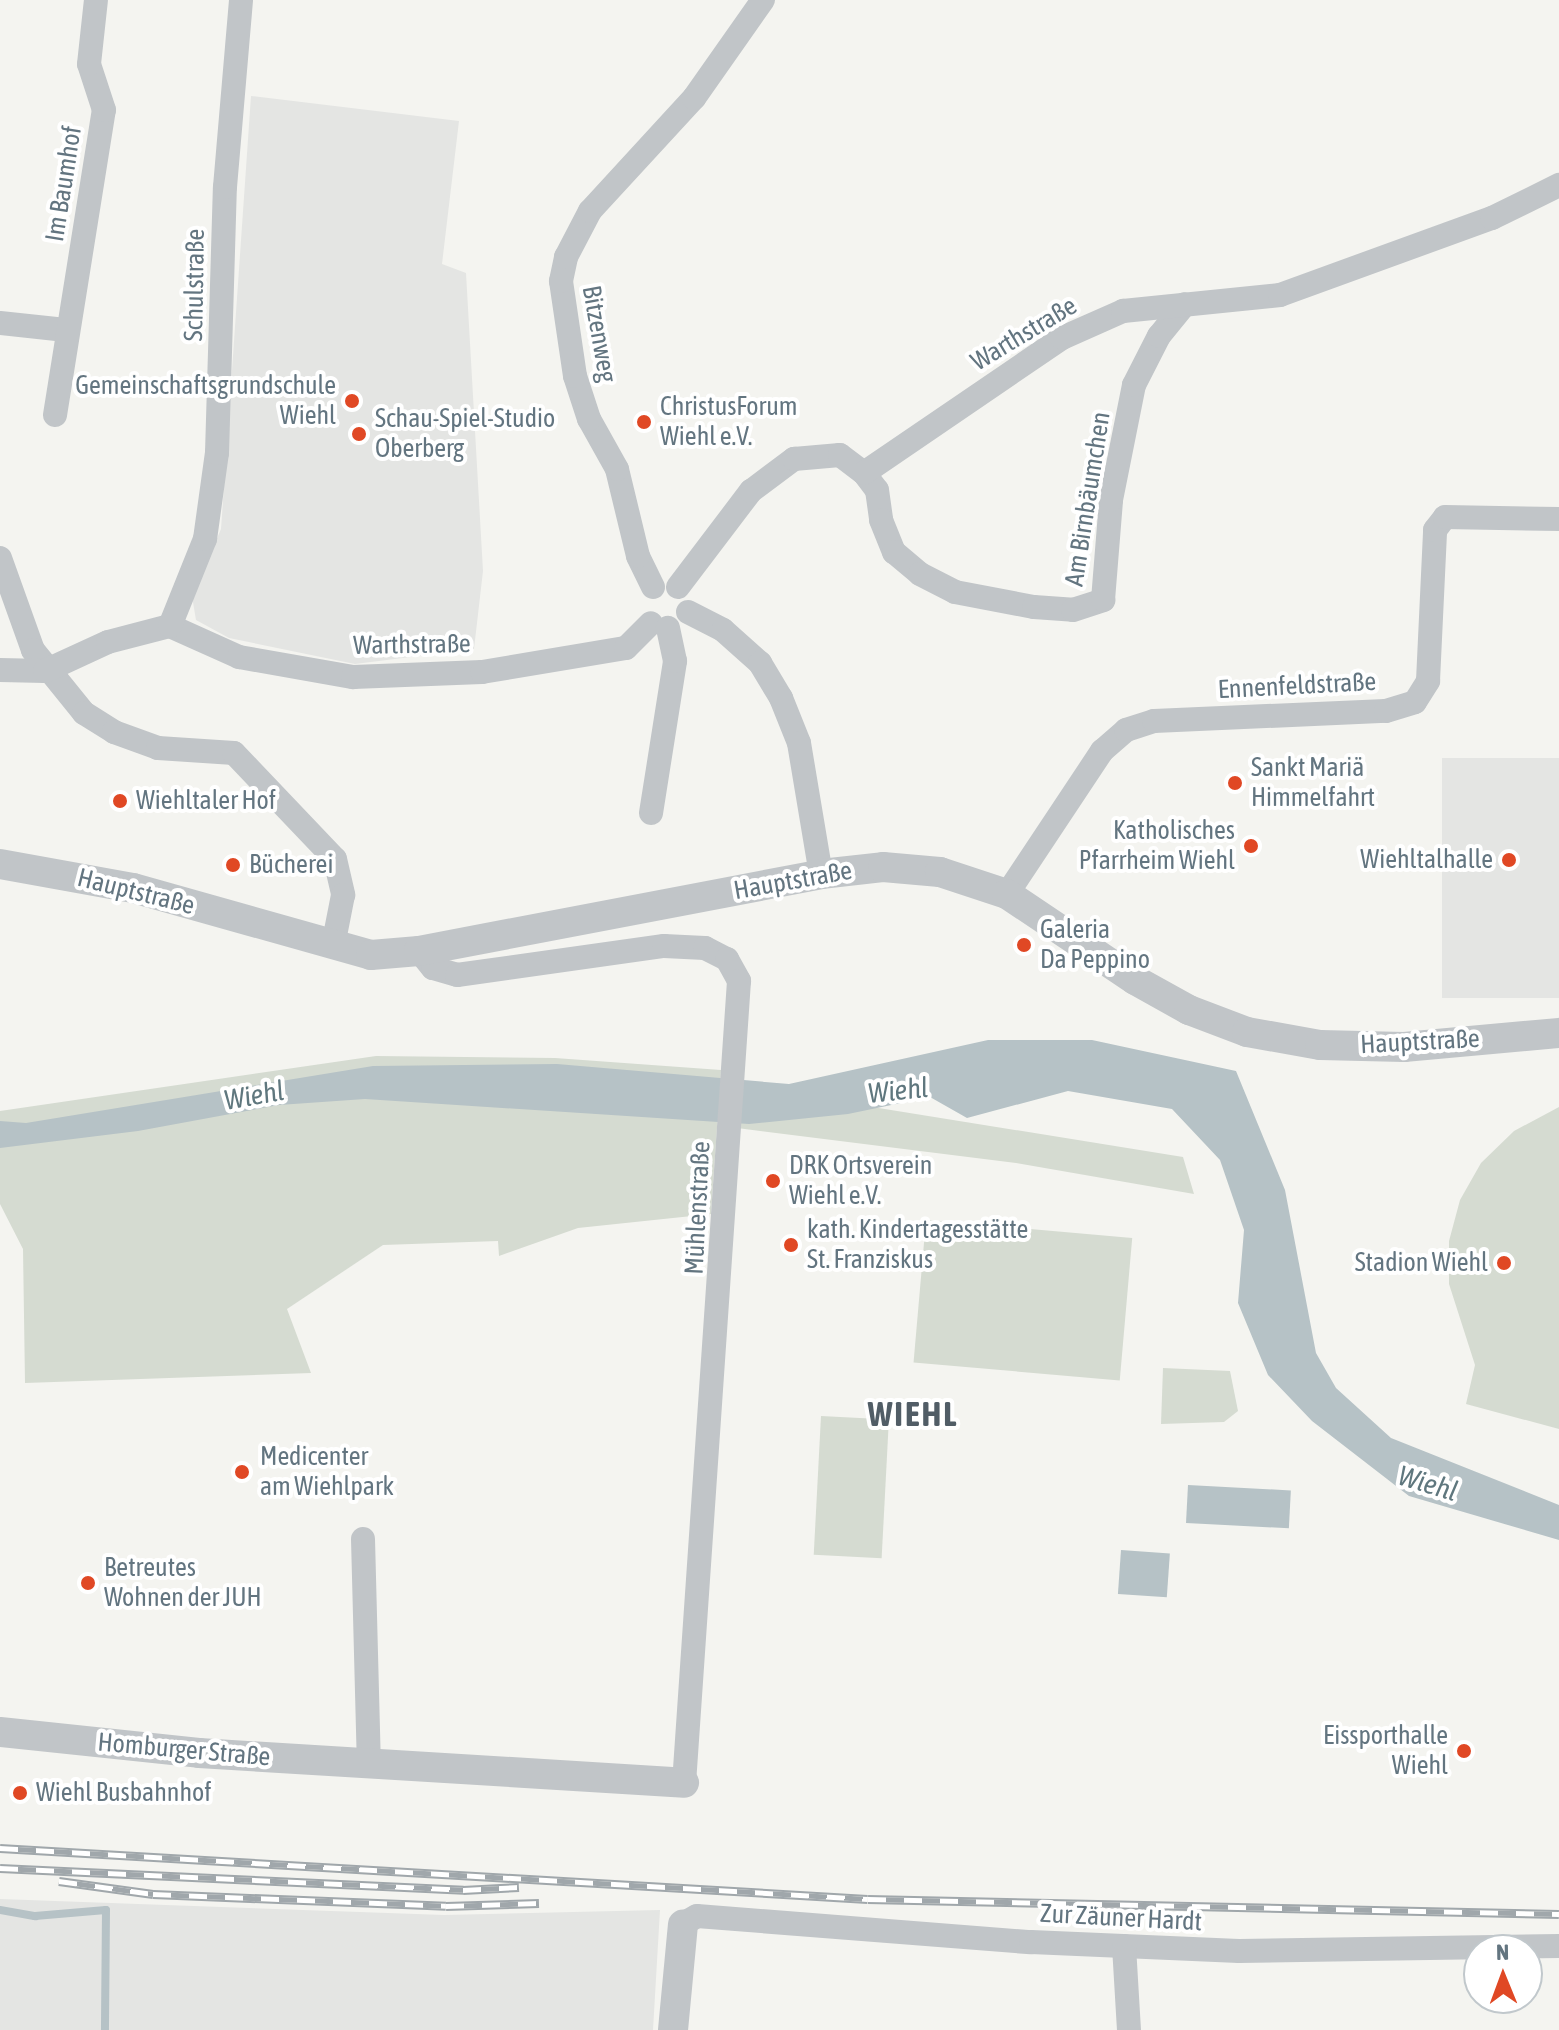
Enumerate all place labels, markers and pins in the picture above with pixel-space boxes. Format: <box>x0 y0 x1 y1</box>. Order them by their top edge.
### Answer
place label: Gemeinschaftsgrundschule Wiehl <box>75 370 336 432</box>
place label: ChristusForum Wiehl e.V. <box>660 391 797 452</box>
marker: Gemeinschaftsgrundschule Wiehl <box>343 392 361 410</box>
place label: Schau-Spiel-Studio Oberberg <box>375 403 555 464</box>
marker: ChristusForum Wiehl e.V. <box>635 413 653 431</box>
marker: Schau-Spiel-Studio Oberberg <box>350 425 368 443</box>
place label: Sankt Mariä Himmelfahrt <box>1251 752 1375 814</box>
marker: Sankt Mariä Himmelfahrt <box>1226 774 1244 792</box>
place label: Wiehltaler Hof <box>136 785 276 817</box>
marker: Wiehltaler Hof <box>111 792 129 810</box>
place label: Katholisches Pfarrheim Wiehl <box>1079 815 1235 876</box>
marker: Katholisches Pfarrheim Wiehl <box>1242 837 1260 855</box>
place label: Wiehltalhalle <box>1360 844 1493 876</box>
place label: Bücherei <box>249 849 333 881</box>
marker: Wiehltalhalle <box>1500 851 1518 869</box>
marker: Bücherei <box>224 856 242 874</box>
place label: Galeria Da Peppino <box>1040 914 1150 976</box>
marker: Galeria Da Peppino <box>1015 936 1033 954</box>
place label: DRK Ortsverein Wiehl e.V. <box>789 1150 932 1212</box>
marker: DRK Ortsverein Wiehl e.V. <box>764 1172 782 1190</box>
place label: kath. Kindertagesstätte St. Franziskus <box>807 1214 1028 1276</box>
marker: kath. Kindertagesstätte St. Franziskus <box>782 1236 800 1254</box>
place label: Stadion Wiehl <box>1355 1247 1488 1279</box>
marker: Stadion Wiehl <box>1495 1254 1513 1272</box>
place label: Medicenter am Wiehlpark <box>260 1441 394 1502</box>
marker: Medicenter am Wiehlpark <box>231 1461 253 1483</box>
place label: Betreutes Wohnen der JUH <box>104 1552 262 1614</box>
marker: Betreutes Wohnen der JUH <box>79 1574 97 1592</box>
place label: Eissporthalle Wiehl <box>1323 1720 1448 1782</box>
marker: Eissporthalle Wiehl <box>1455 1742 1473 1760</box>
place label: Wiehl Busbahnhof <box>36 1777 211 1809</box>
marker: Wiehl Busbahnhof <box>11 1784 29 1802</box>

